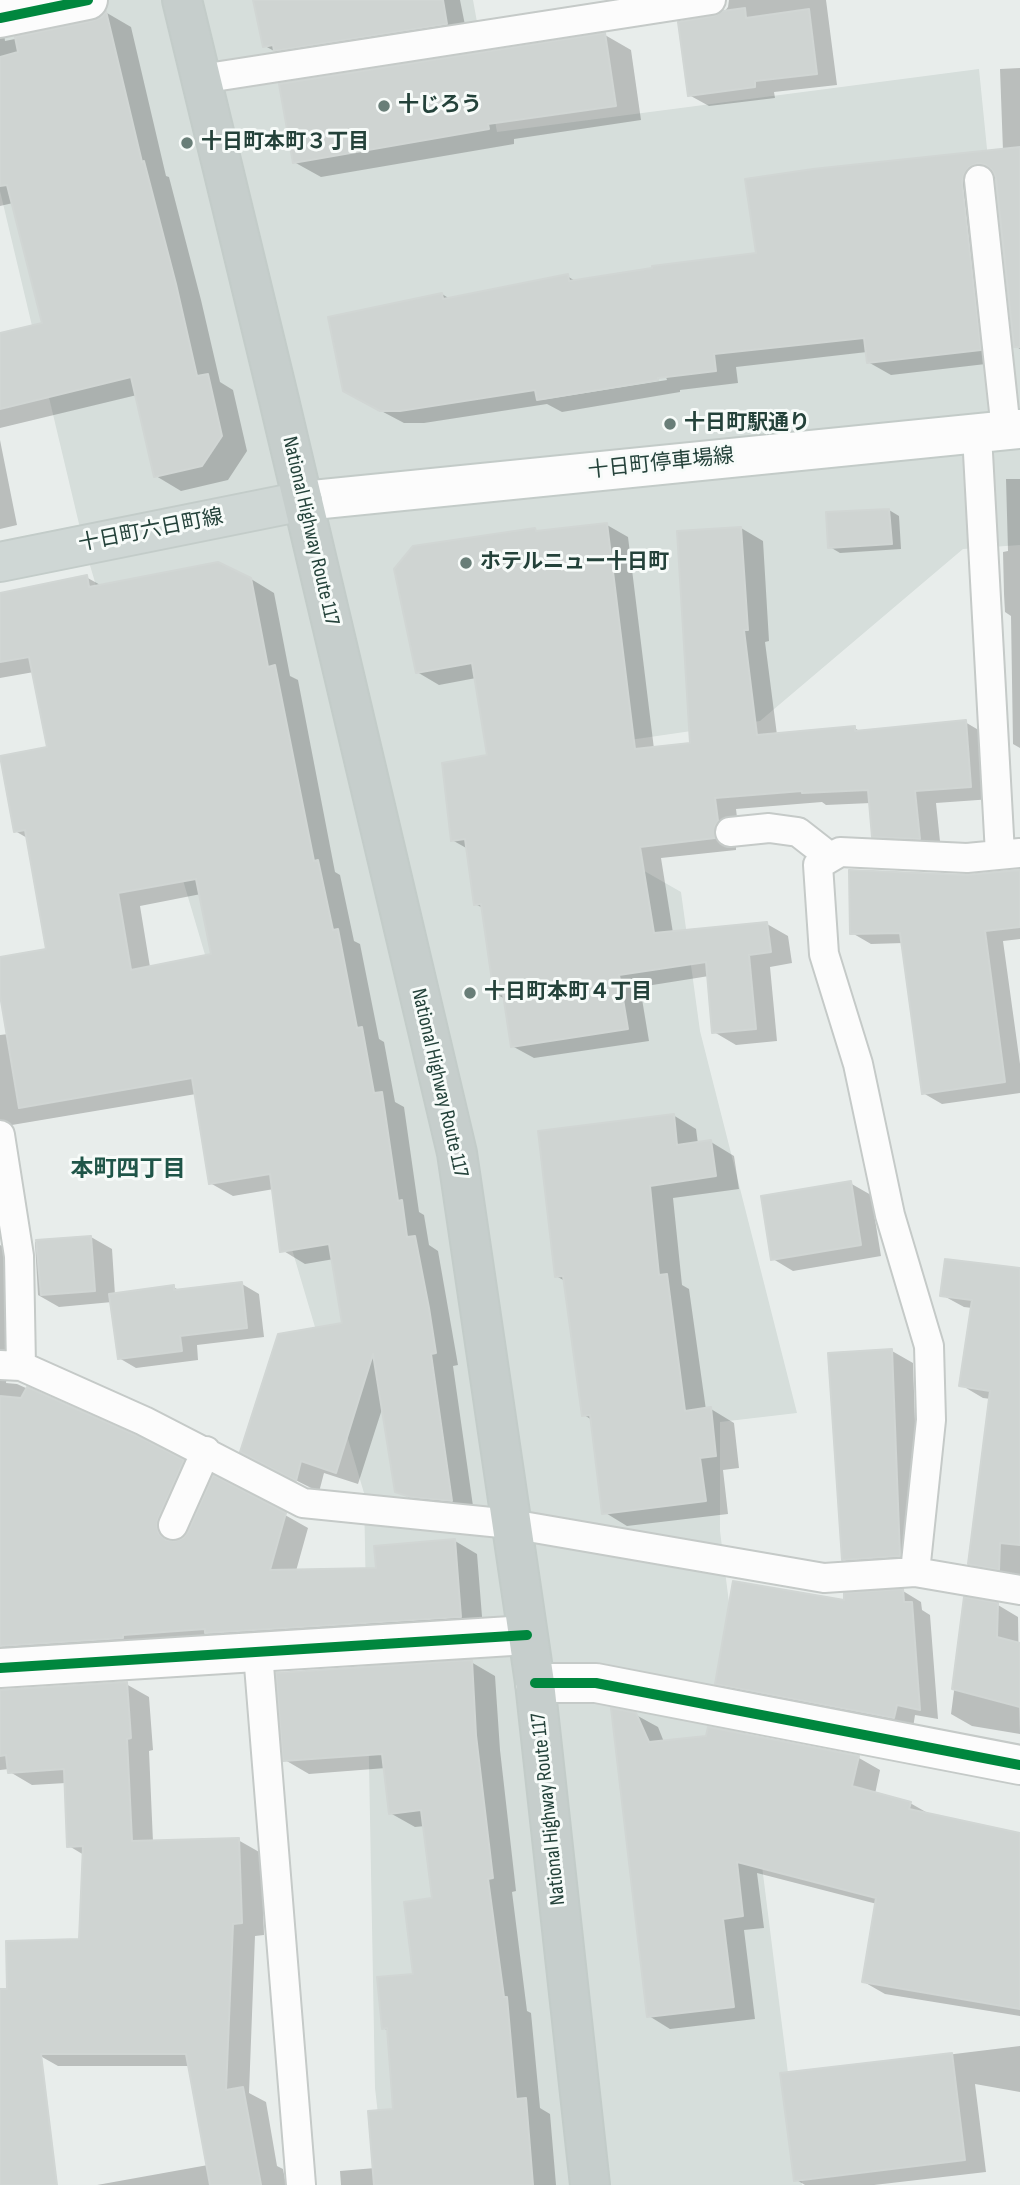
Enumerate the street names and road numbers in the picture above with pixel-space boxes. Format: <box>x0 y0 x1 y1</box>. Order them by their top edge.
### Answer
street label: National Highway Route 117 <box>276 434 344 628</box>
street label: 十日町停車場線 <box>587 444 735 484</box>
street label: 十日町六日町線 <box>76 505 226 557</box>
street label: National Highway Route 117 <box>405 986 473 1180</box>
street label: National Highway Route 117 <box>526 1712 572 1906</box>

